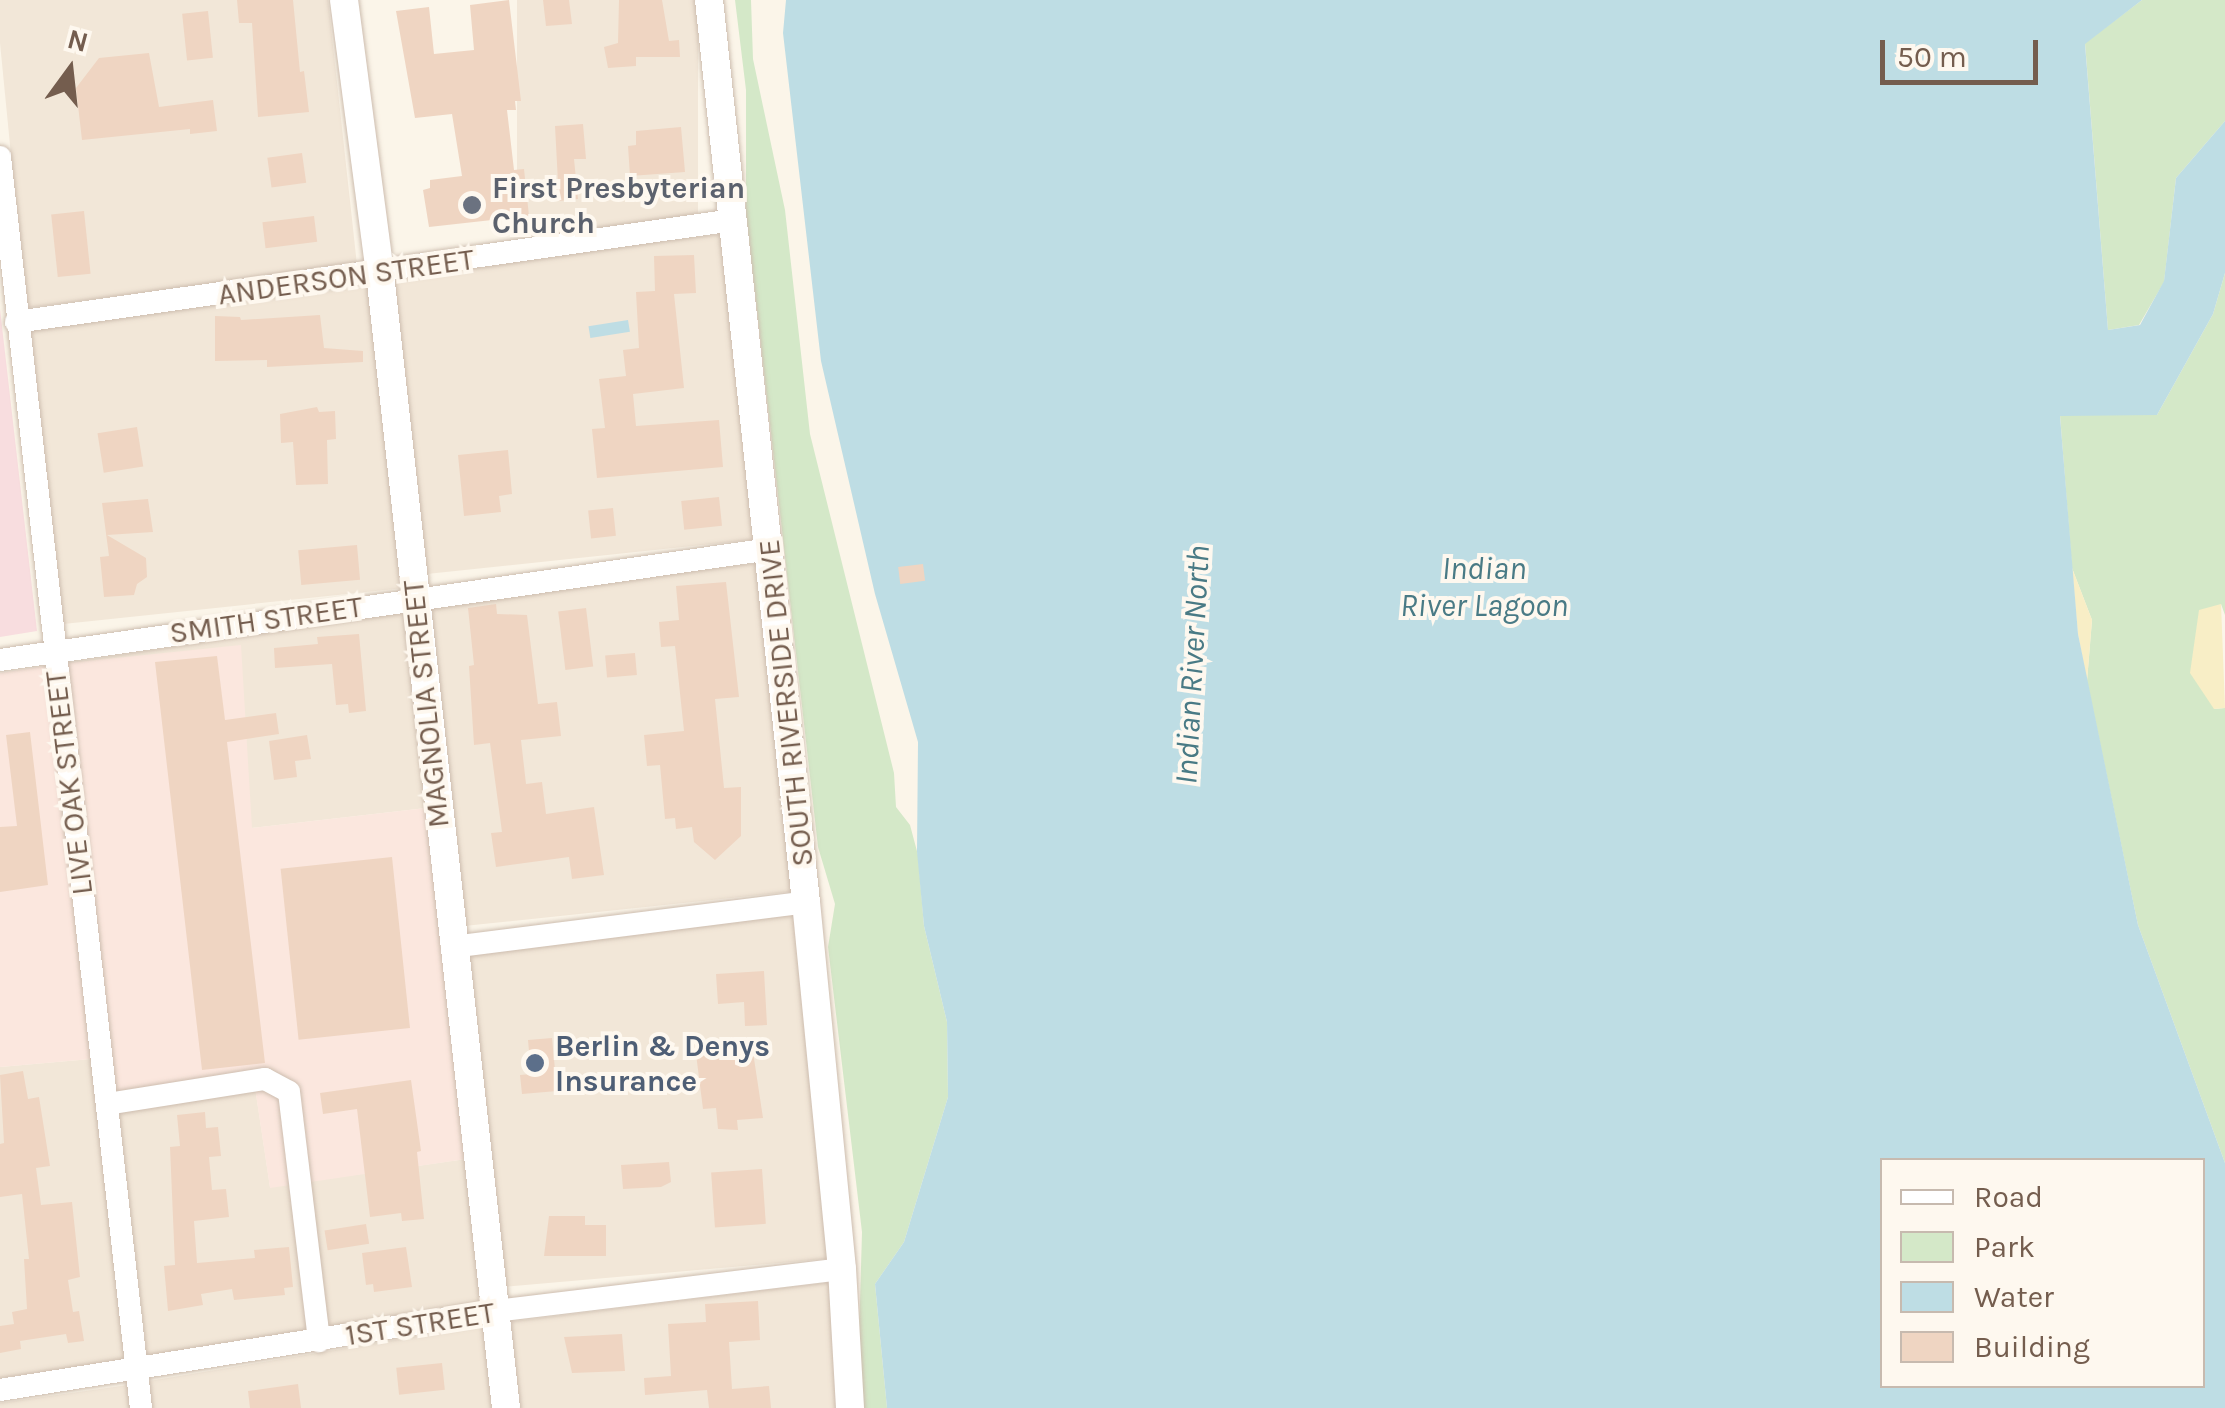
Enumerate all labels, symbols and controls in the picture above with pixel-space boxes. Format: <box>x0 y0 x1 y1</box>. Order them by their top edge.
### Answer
north arrow <box>20 20 120 120</box>
scale bar <box>1885 20 2042 82</box>
text: N <box>64 22 92 59</box>
text: 50 m <box>1897 39 1967 75</box>
place label: First Presbyterian Church <box>492 170 745 240</box>
marker: First Presbyterian Church <box>461 194 483 216</box>
street label: ANDERSON STREET <box>216 241 476 313</box>
street label: SOUTH RIVERSIDE DRIVE <box>751 538 821 868</box>
water label: Indian River North <box>1168 544 1218 786</box>
water label: Indian River Lagoon <box>1400 551 1568 626</box>
street label: MAGNOLIA STREET <box>395 578 457 830</box>
street label: SMITH STREET <box>167 589 365 651</box>
street label: LIVE OAK STREET <box>37 669 101 897</box>
place label: Berlin & Denys Insurance <box>555 1028 770 1098</box>
marker: Berlin & Denys Insurance <box>524 1052 546 1074</box>
legend <box>1880 1158 2205 1388</box>
text: Road <box>1974 1179 2043 1215</box>
text: Park <box>1974 1229 2035 1265</box>
text: Water <box>1974 1279 2054 1315</box>
street label: 1ST STREET <box>343 1294 497 1354</box>
text: Building <box>1974 1329 2090 1365</box>

